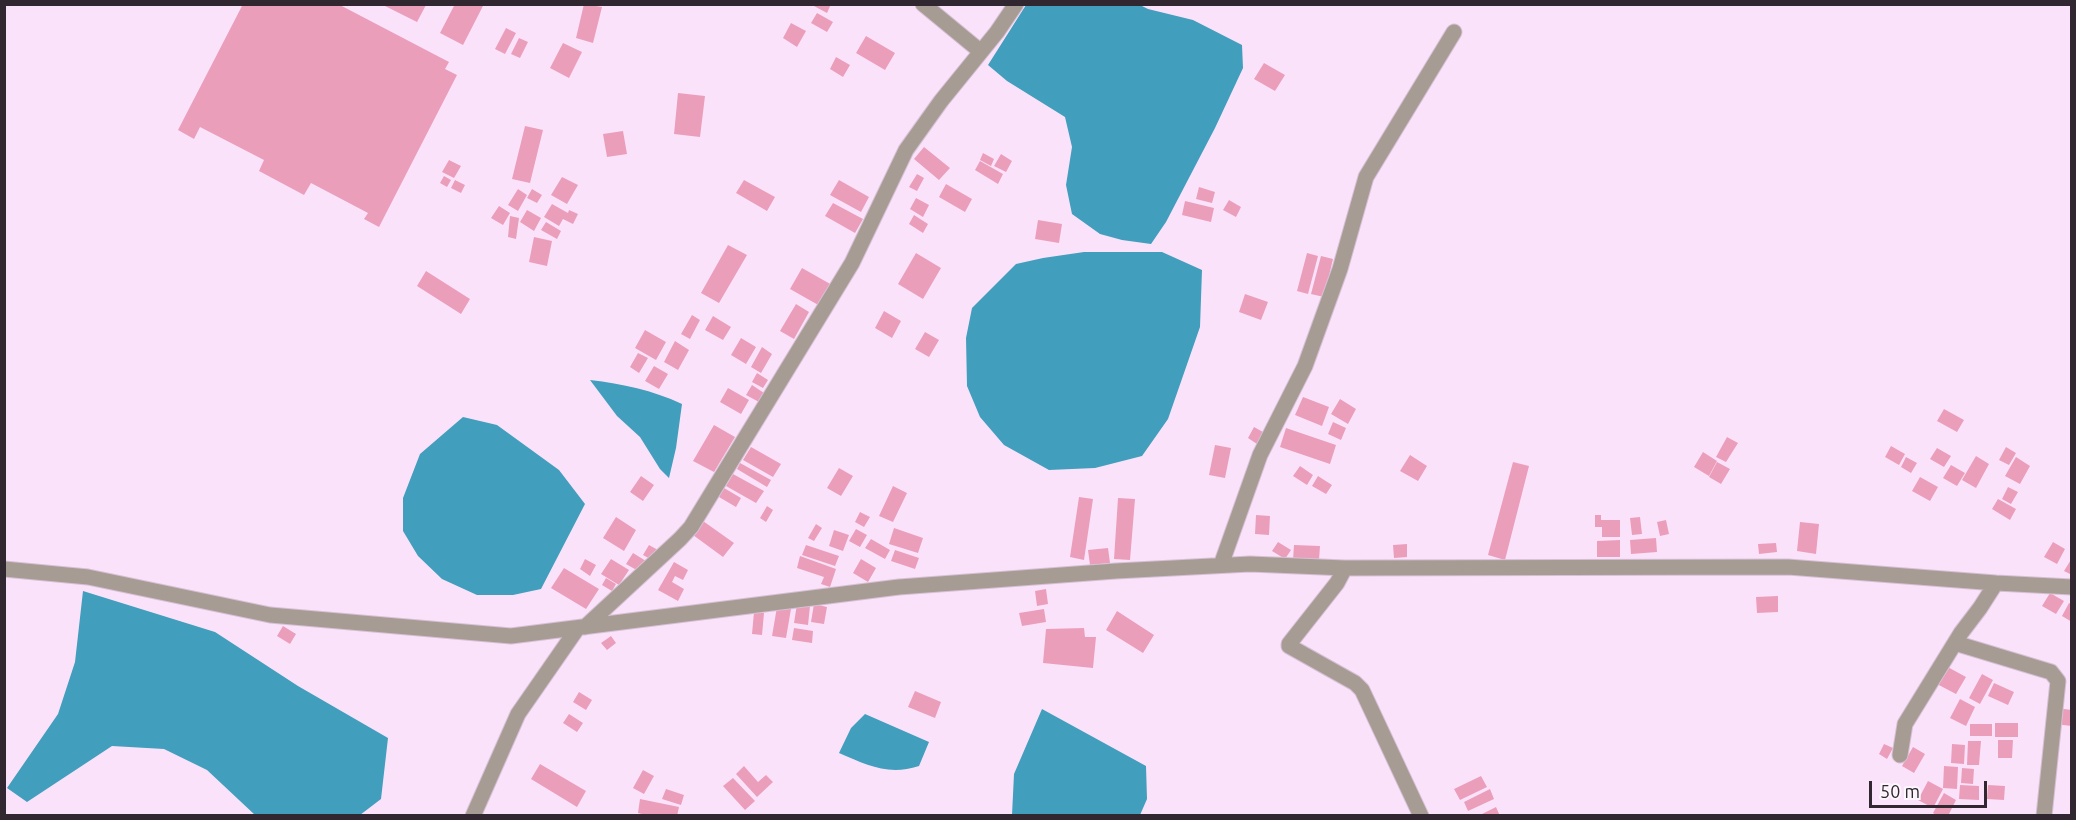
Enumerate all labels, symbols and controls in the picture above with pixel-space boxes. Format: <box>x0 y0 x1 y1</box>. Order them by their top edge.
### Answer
scale bar <box>1872 769 1990 807</box>
text: 50 m <box>1880 781 1920 801</box>

